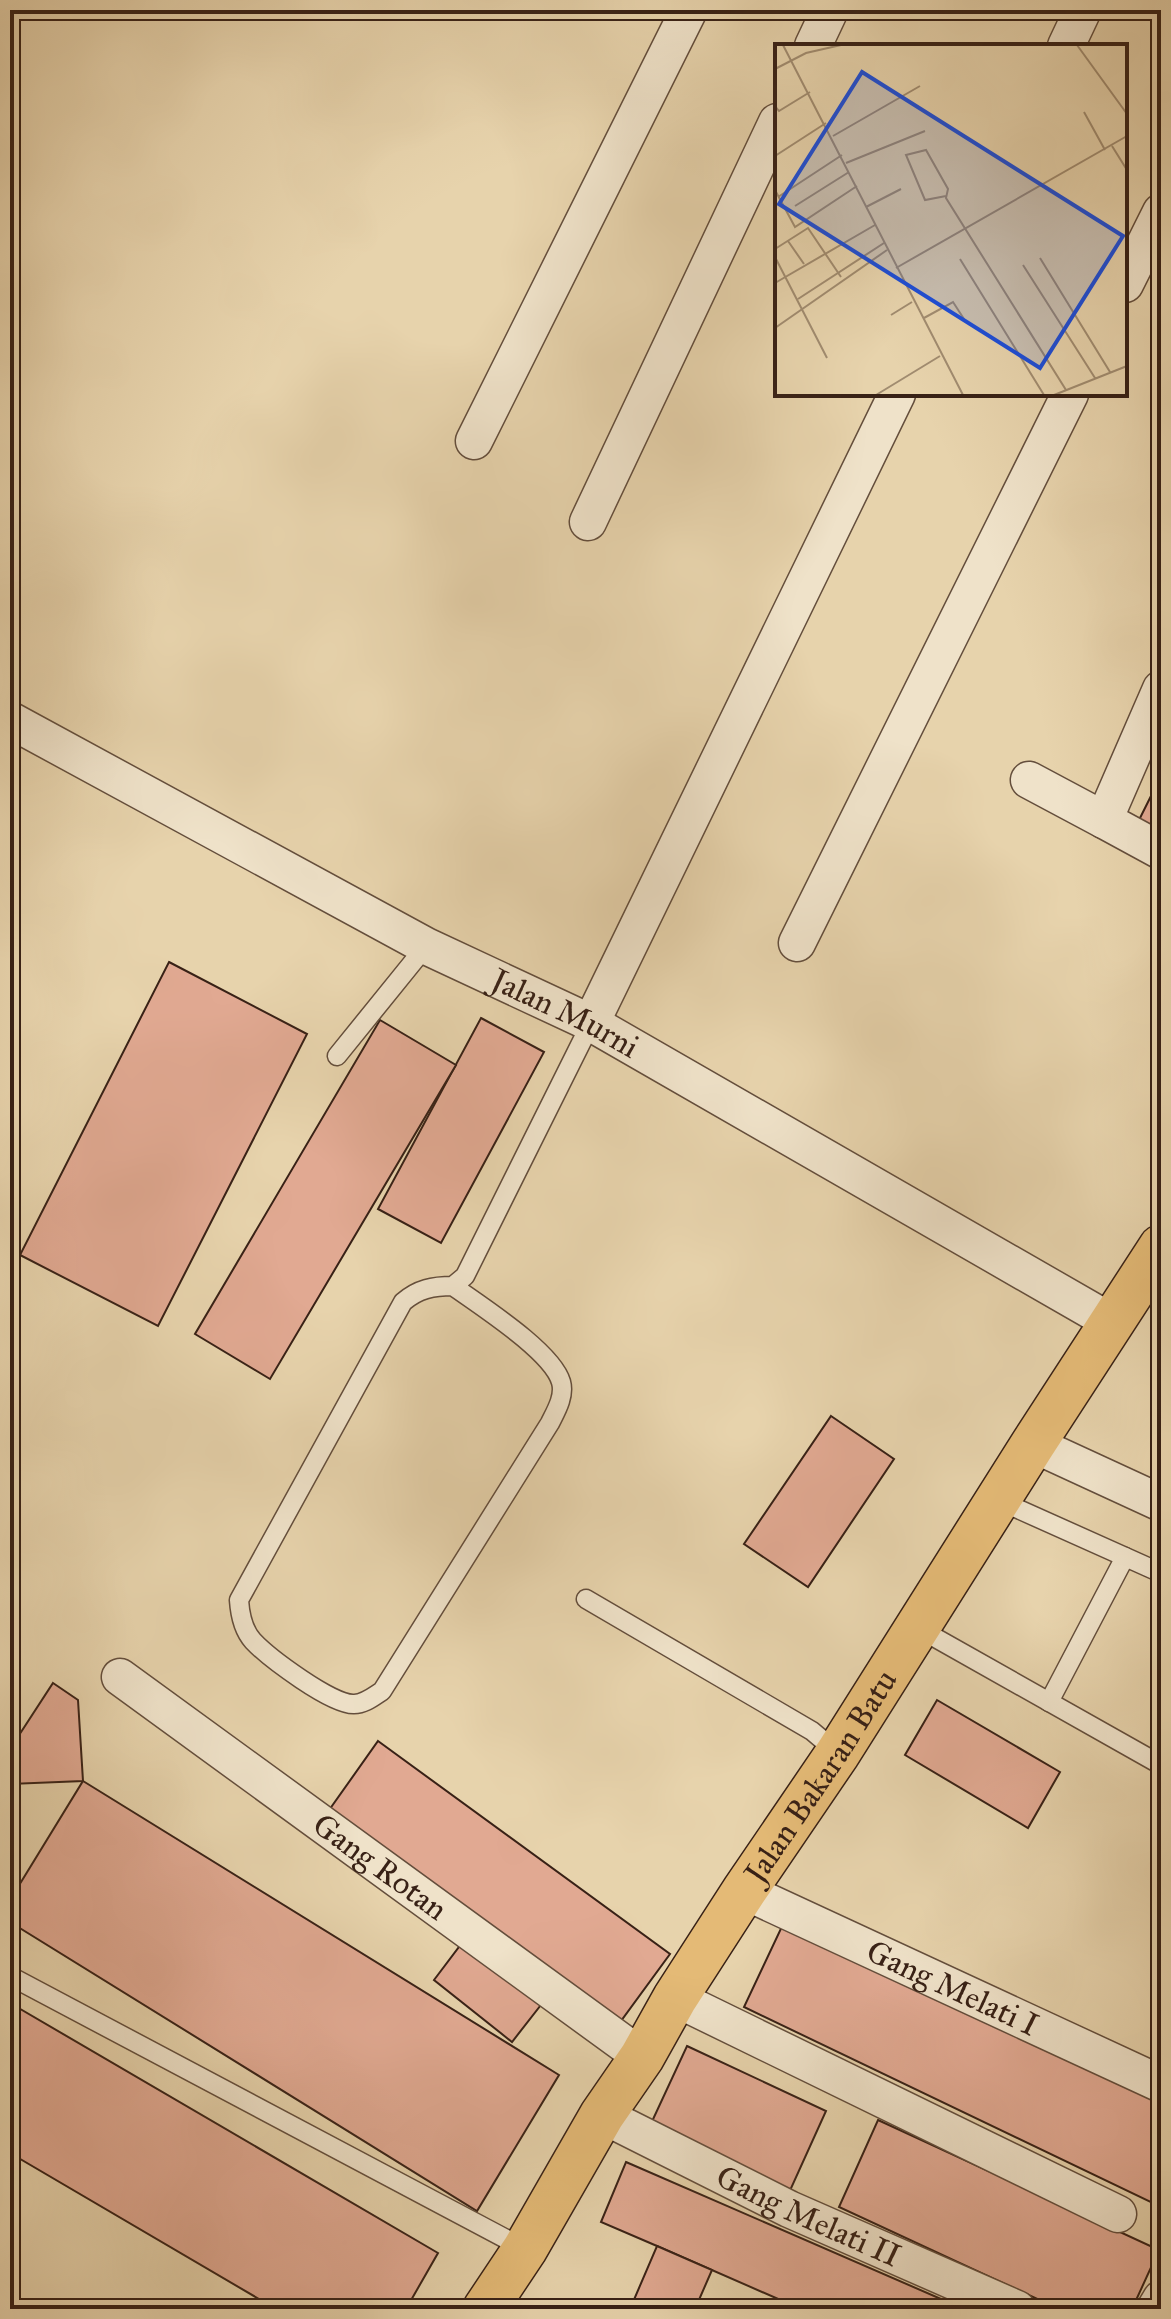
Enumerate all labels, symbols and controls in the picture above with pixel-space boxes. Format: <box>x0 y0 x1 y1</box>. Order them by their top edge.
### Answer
inset map <box>775 44 1127 396</box>
street label: Jalan Murni <box>483 959 646 1066</box>
street label: Jalan Bakaran Batu <box>734 1662 905 1893</box>
street label: Gang Rotan <box>305 1805 455 1928</box>
street label: Gang Melati I <box>861 1931 1045 2044</box>
street label: Gang Melati II <box>710 2156 907 2275</box>

